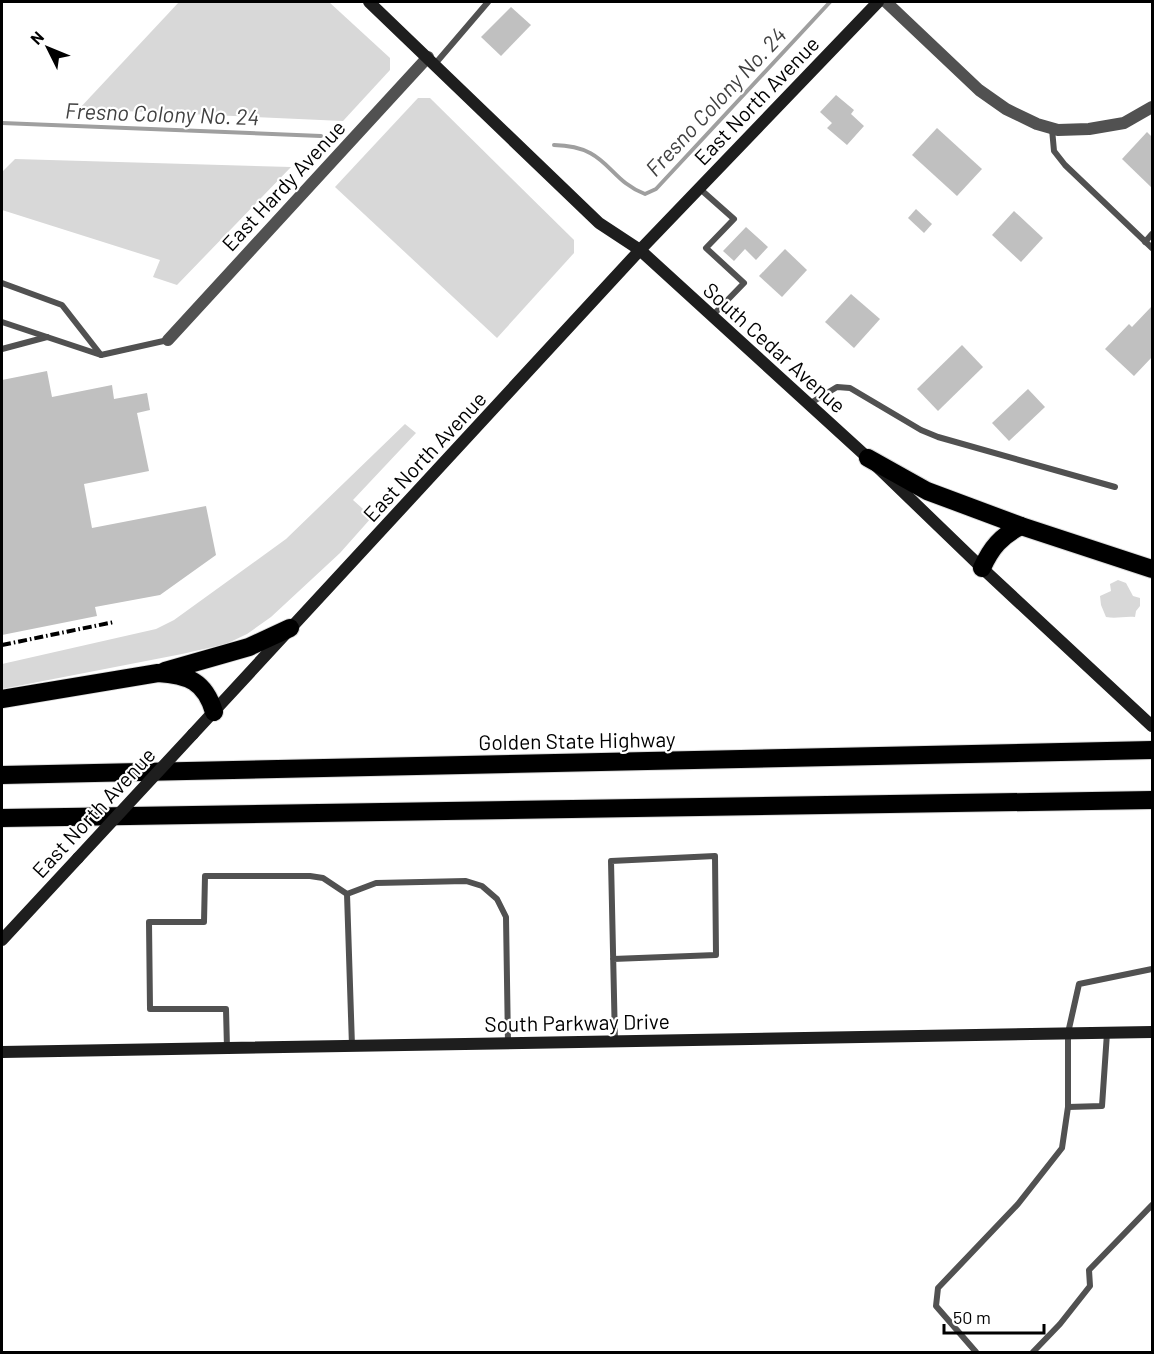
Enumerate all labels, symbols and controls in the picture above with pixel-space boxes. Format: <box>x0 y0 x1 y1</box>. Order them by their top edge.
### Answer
north arrow <box>18 18 78 78</box>
water label: Fresno Colony No. 24 <box>639 21 791 181</box>
text: N <box>26 27 47 48</box>
street label: East North Avenue <box>688 31 824 169</box>
water label: Fresno Colony No. 24 <box>65 97 259 129</box>
street label: East Hardy Avenue <box>216 115 350 255</box>
street label: South Cedar Avenue <box>699 277 851 417</box>
street label: East North Avenue <box>357 386 491 526</box>
street label: Golden State Highway <box>478 726 676 754</box>
street label: East North Avenue <box>26 742 160 882</box>
street label: South Parkway Drive <box>484 1008 670 1036</box>
scale bar <box>944 1297 1044 1335</box>
text: 50 m <box>953 1306 991 1328</box>

